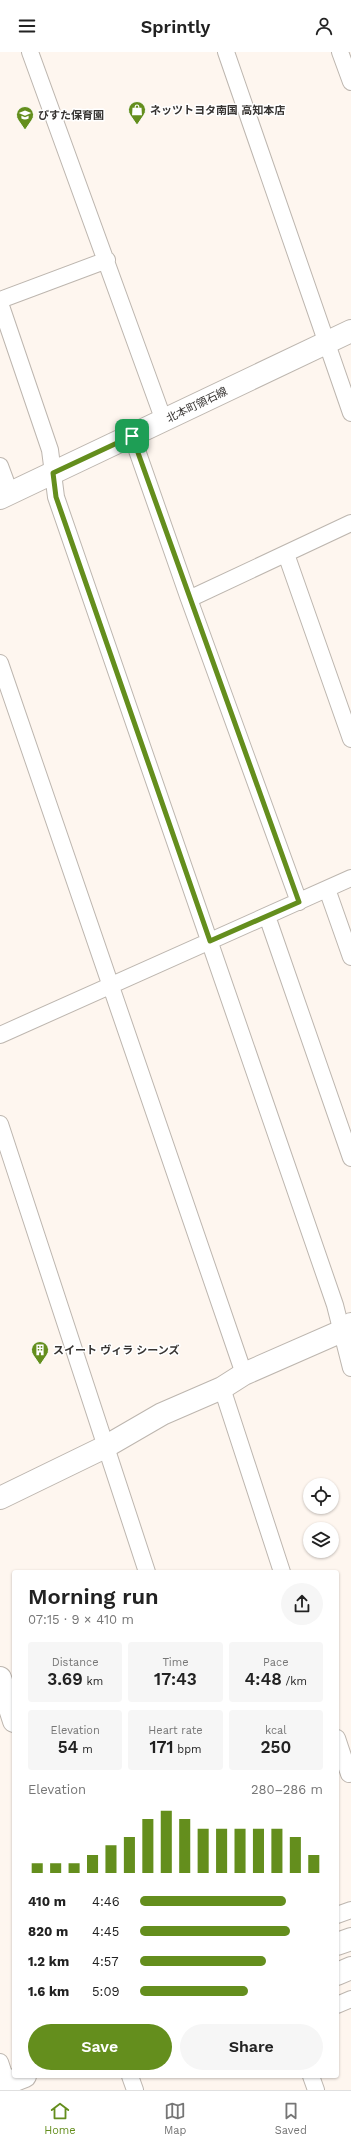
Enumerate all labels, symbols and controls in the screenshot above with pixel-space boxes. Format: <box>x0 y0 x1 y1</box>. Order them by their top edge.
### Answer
icon: menu <box>16 15 38 37</box>
icon: person <box>313 15 335 37</box>
text: Sprintly <box>141 16 210 37</box>
shop icon: ネッツトヨタ南国 高知本店 <box>127 100 147 125</box>
place label: ネッツトヨタ南国 高知本店 <box>150 104 285 117</box>
school or university icon: びすた保育園 <box>15 105 35 130</box>
place label: びすた保育園 <box>38 109 104 122</box>
street label: 北本町領石線 <box>164 385 230 425</box>
pin <box>115 419 149 453</box>
icon: arrive <box>121 425 143 447</box>
building icon: スイート ヴィラ シーンズ <box>30 1340 50 1365</box>
place label: スイート ヴィラ シーンズ <box>53 1344 180 1357</box>
map controls <box>303 1478 339 1558</box>
button: locate <box>303 1478 339 1514</box>
button: layers <box>303 1522 339 1558</box>
button: share <box>281 1583 323 1625</box>
text: Morning run <box>28 1584 159 1609</box>
text: 07:15 · 9 × 410 m <box>28 1612 134 1627</box>
text: Distance <box>52 1656 99 1669</box>
text: Time <box>162 1656 189 1669</box>
text: Pace <box>263 1656 289 1669</box>
text: 3.69 <box>47 1669 83 1689</box>
text: 17:43 <box>154 1669 197 1689</box>
text: 4:48 <box>245 1669 282 1689</box>
text: km <box>83 1675 103 1688</box>
text: /km <box>282 1675 307 1688</box>
text: Elevation <box>51 1724 100 1737</box>
text: Heart rate <box>148 1724 203 1737</box>
text: kcal <box>265 1724 287 1737</box>
text: 54 <box>58 1737 78 1757</box>
text: 171 <box>149 1737 174 1757</box>
text: 250 <box>260 1737 291 1757</box>
text: m <box>78 1743 93 1756</box>
text: bpm <box>174 1743 202 1756</box>
text: Elevation <box>28 1782 86 1797</box>
text: 280–286 m <box>251 1782 323 1797</box>
text: 410 m <box>28 1894 66 1909</box>
text: 4:46 <box>92 1894 120 1909</box>
text: 820 m <box>28 1924 68 1939</box>
text: 4:45 <box>92 1924 119 1939</box>
text: 1.2 km <box>28 1954 69 1969</box>
text: 4:57 <box>92 1954 119 1969</box>
text: 1.6 km <box>28 1984 69 1999</box>
text: 5:09 <box>92 1984 120 1999</box>
button: Save <box>28 2024 172 2070</box>
button: Share <box>180 2024 323 2070</box>
tab: Home <box>44 2100 76 2137</box>
tab: Map <box>164 2100 186 2137</box>
tab: Saved <box>275 2100 307 2137</box>

